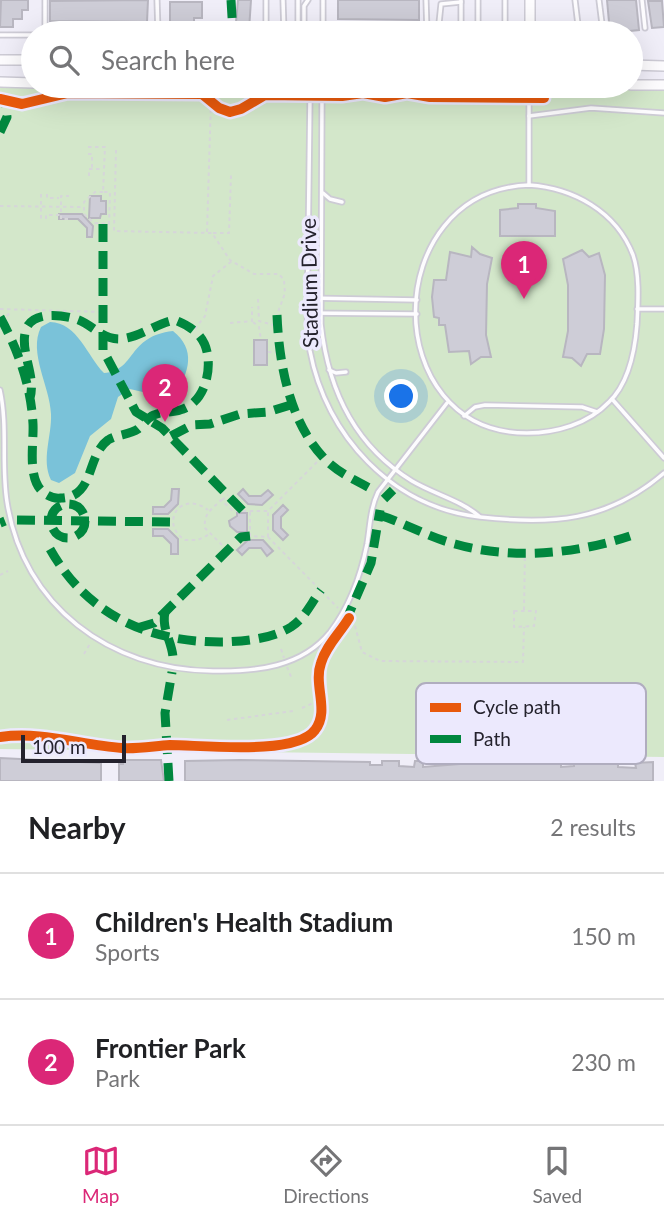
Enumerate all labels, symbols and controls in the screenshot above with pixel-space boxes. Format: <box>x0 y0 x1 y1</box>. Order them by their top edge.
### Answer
search box <box>21 21 643 98</box>
icon: search <box>45 41 83 79</box>
text: Search here <box>101 44 235 76</box>
street label: Stadium Drive <box>295 218 322 348</box>
pin: 1 <box>501 241 547 299</box>
pin: 2 <box>142 364 188 422</box>
your location <box>384 379 418 413</box>
legend <box>416 683 646 764</box>
text: Cycle path <box>473 695 561 718</box>
text: Path <box>473 727 511 750</box>
scale bar <box>21 732 126 764</box>
text: 100 m <box>32 735 86 758</box>
text: Nearby <box>28 809 126 845</box>
text: 2 results <box>550 813 636 841</box>
text: Children's Health Stadium <box>95 906 393 938</box>
text: 1 <box>44 922 58 950</box>
text: 150 m <box>571 922 636 950</box>
text: Sports <box>95 938 160 966</box>
text: Frontier Park <box>95 1032 246 1064</box>
text: 2 <box>44 1048 58 1076</box>
text: 230 m <box>571 1048 636 1076</box>
text: Park <box>95 1064 140 1092</box>
tab: Map <box>82 1142 120 1207</box>
tab: Directions <box>283 1142 369 1207</box>
tab: Saved <box>533 1142 582 1207</box>

